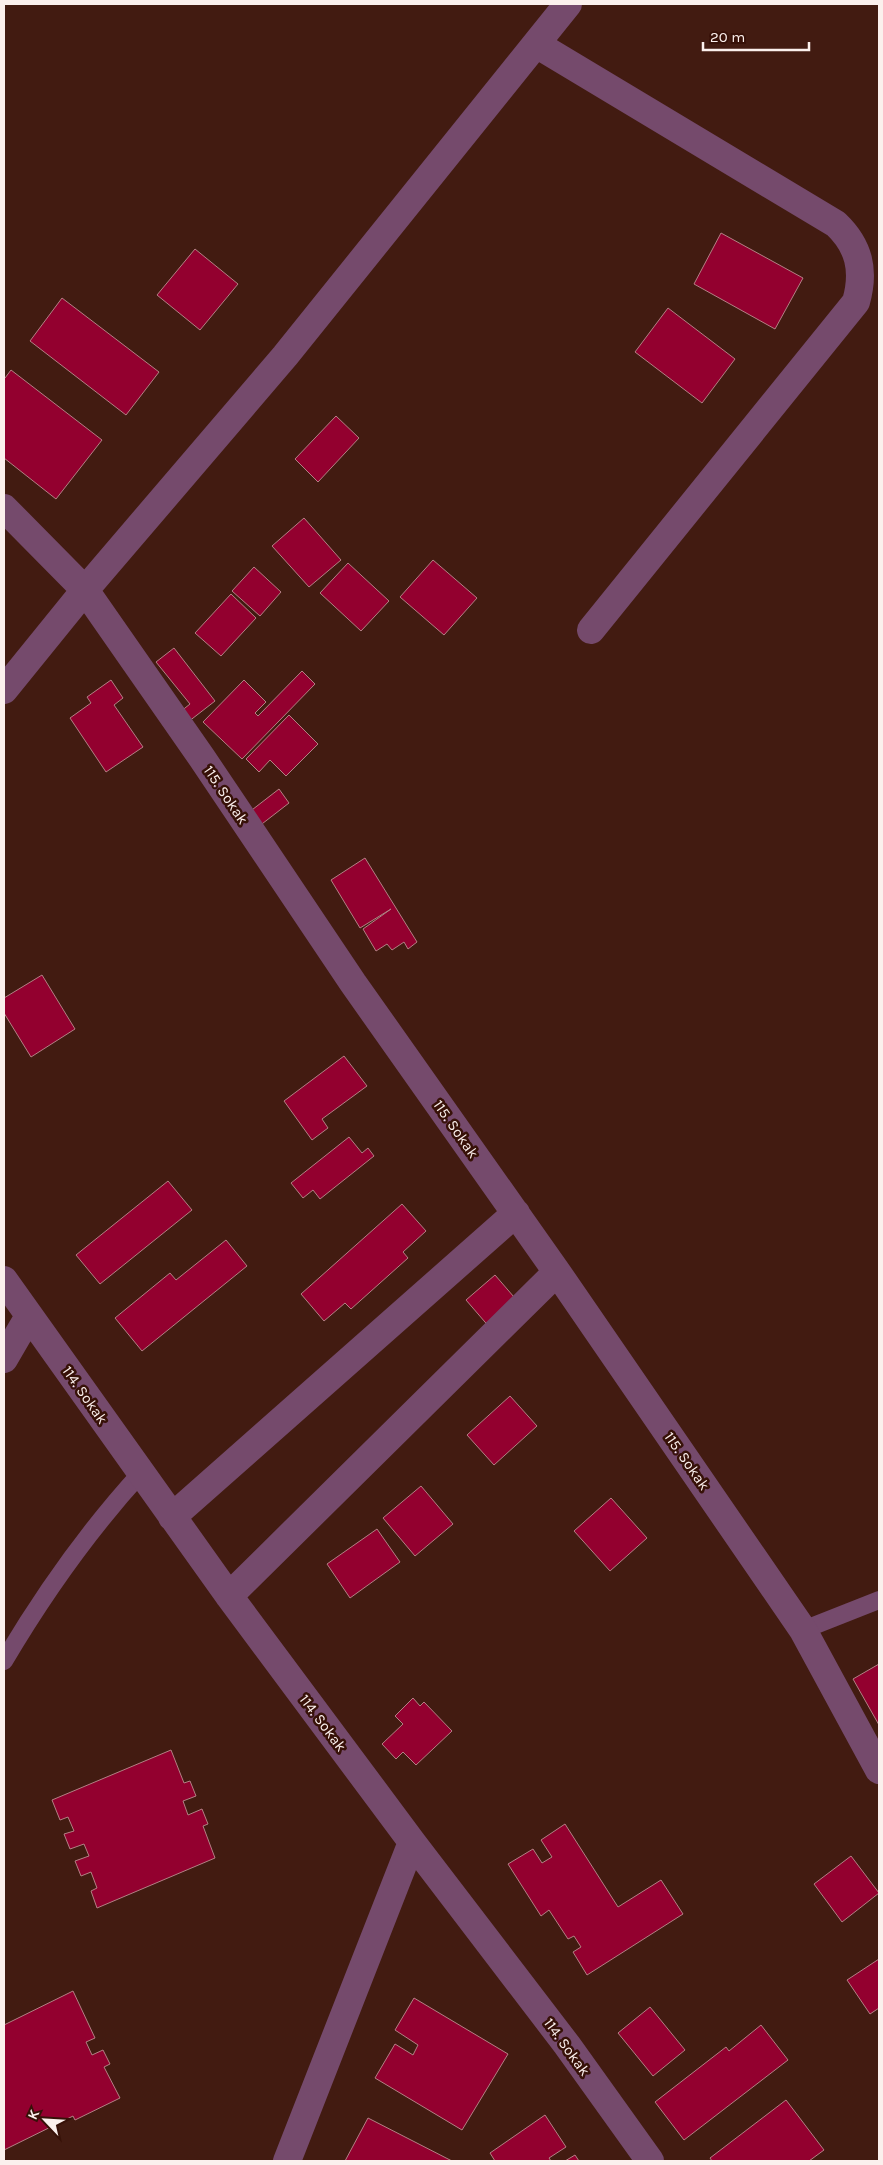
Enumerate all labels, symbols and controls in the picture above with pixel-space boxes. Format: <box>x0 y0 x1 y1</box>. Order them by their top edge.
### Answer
scale bar <box>703 20 809 52</box>
text: 20 m <box>710 28 745 46</box>
street label: 115. Sokak <box>200 762 252 828</box>
street label: 115. Sokak <box>429 1096 483 1162</box>
street label: 114. Sokak <box>58 1362 112 1428</box>
street label: 115. Sokak <box>660 1428 714 1494</box>
street label: 114. Sokak <box>296 1691 350 1755</box>
street label: 114. Sokak <box>540 2015 594 2079</box>
north arrow <box>20 2095 70 2145</box>
text: K <box>24 2106 44 2122</box>

